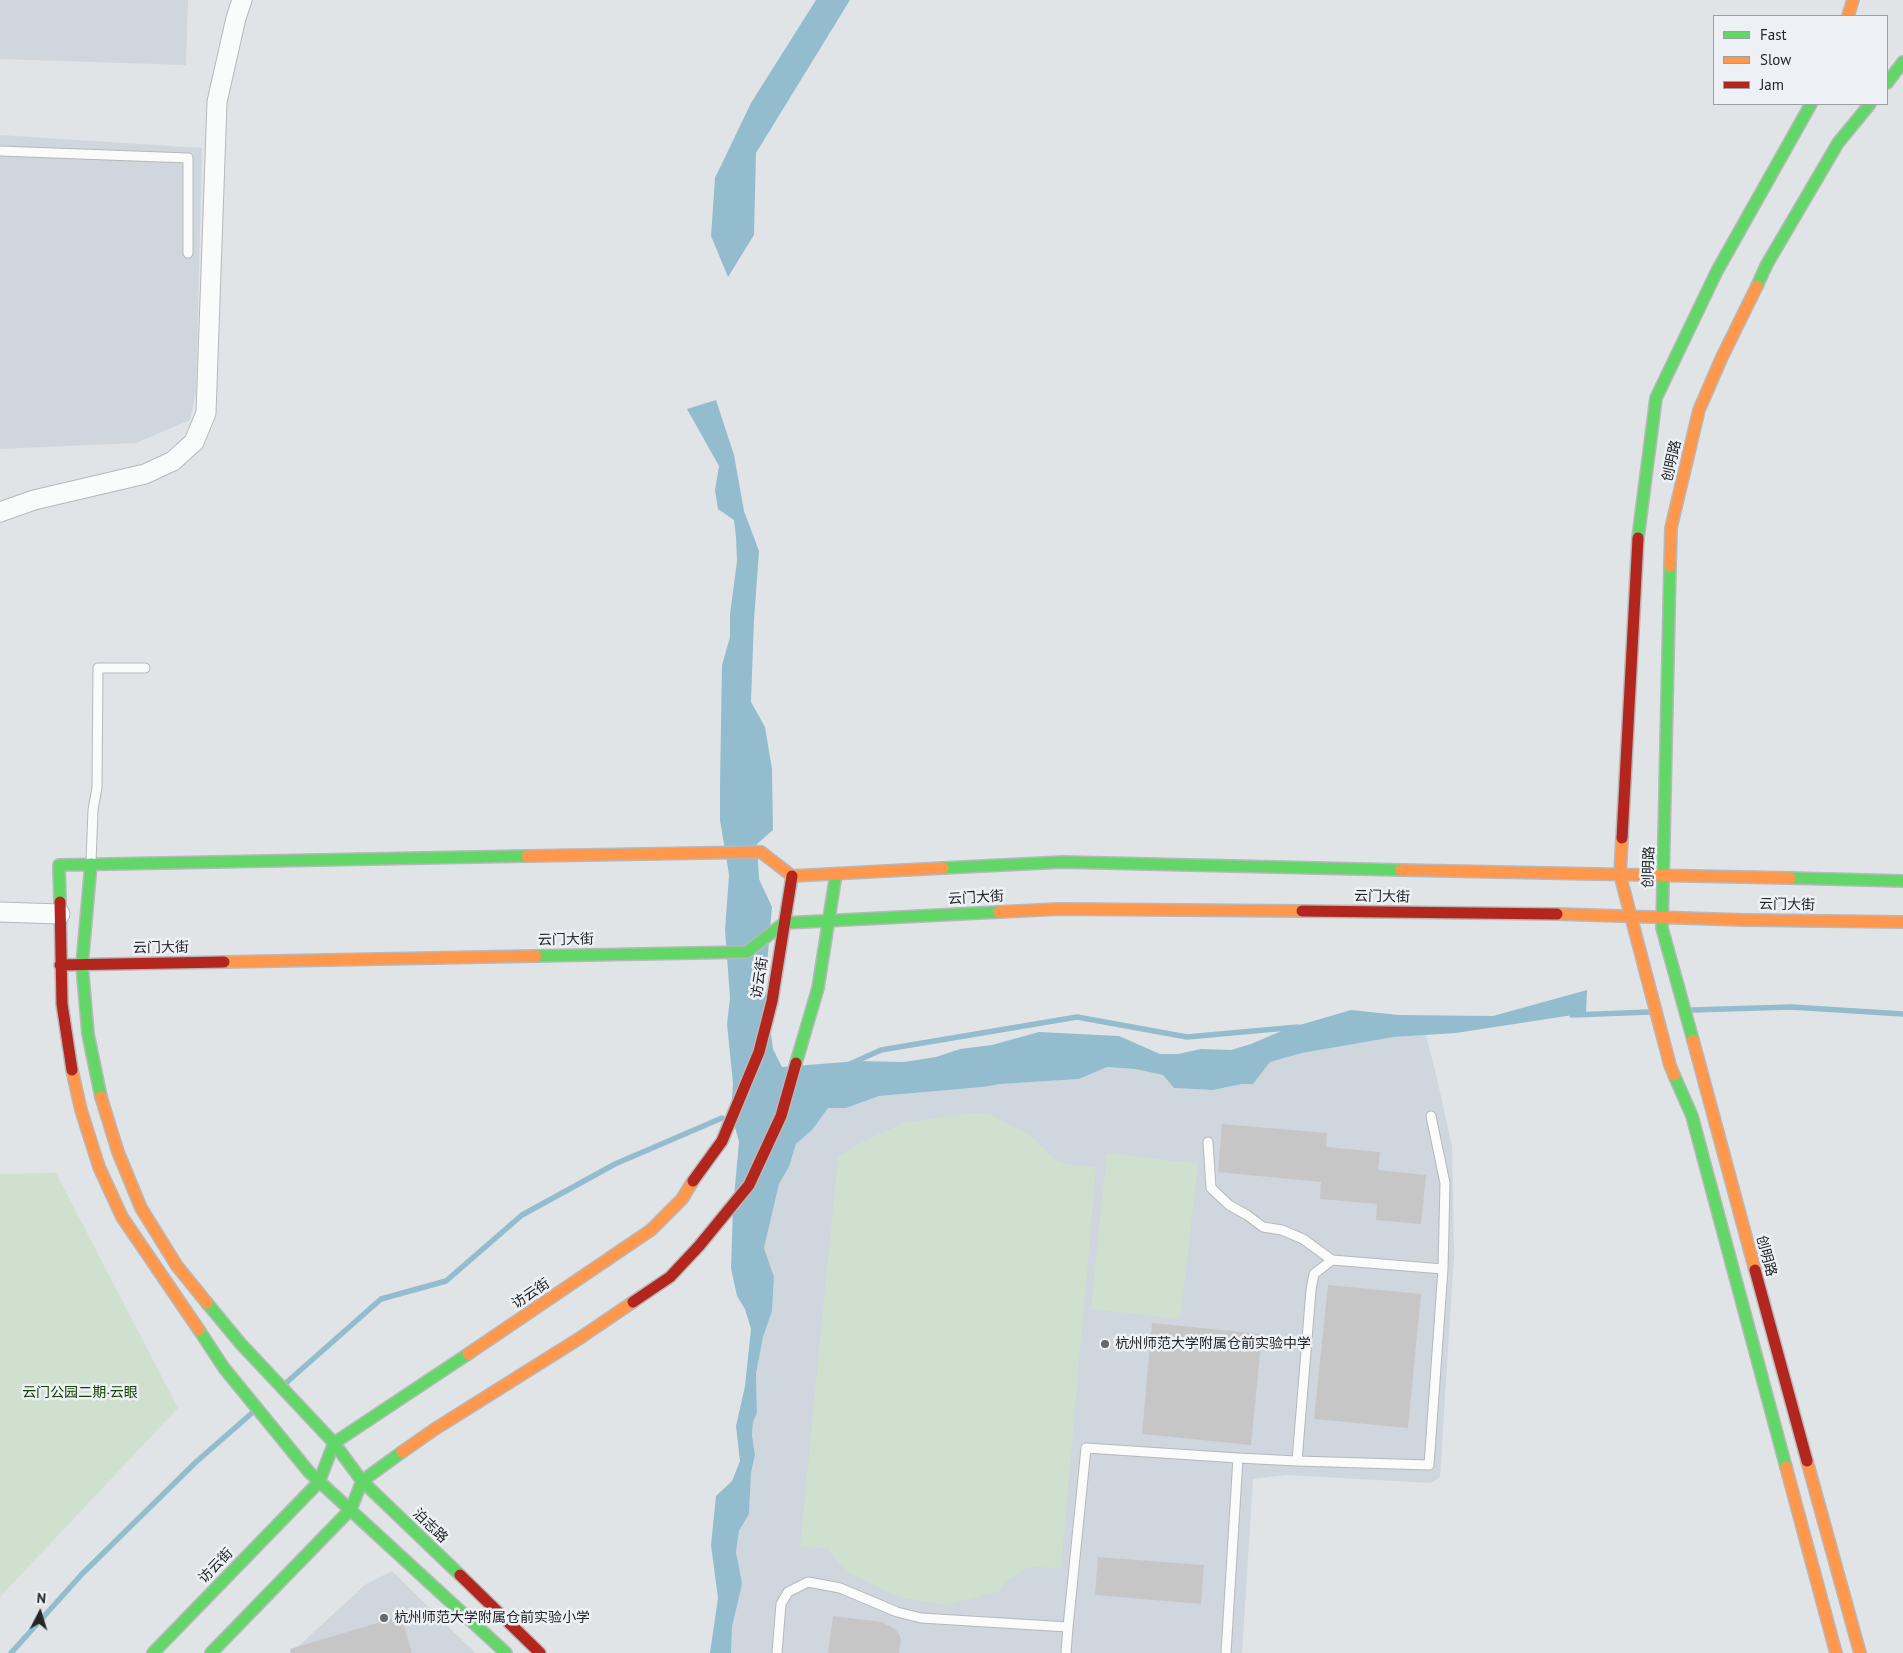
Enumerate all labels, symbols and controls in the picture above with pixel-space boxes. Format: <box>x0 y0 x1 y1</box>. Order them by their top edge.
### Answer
legend <box>1713 15 1888 105</box>
text: Fast <box>1760 25 1787 44</box>
text: Slow <box>1760 50 1791 69</box>
text: Jam <box>1760 75 1784 94</box>
street label: 创明路 <box>1659 439 1685 483</box>
street label: 创明路 <box>1640 846 1658 888</box>
street label: 云门大街 <box>948 888 1004 908</box>
street label: 云门大街 <box>1354 888 1410 906</box>
street label: 云门大街 <box>1759 896 1815 914</box>
street label: 云门大街 <box>538 931 594 949</box>
street label: 云门大街 <box>133 939 189 957</box>
street label: 访云街 <box>748 956 772 1000</box>
street label: 创明路 <box>1752 1234 1780 1278</box>
street label: 访云街 <box>509 1275 553 1313</box>
place label: 杭州师范大学附属仓前实验中学 <box>1115 1336 1311 1352</box>
marker: 杭州师范大学附属仓前实验中学 <box>1099 1338 1111 1350</box>
park label: 云门公园二期·云眼 <box>22 1385 138 1401</box>
street label: 泊志路 <box>409 1505 451 1547</box>
street label: 访云街 <box>195 1545 237 1587</box>
north arrow <box>15 1588 65 1638</box>
text: N <box>36 1589 47 1607</box>
place label: 杭州师范大学附属仓前实验小学 <box>394 1610 590 1626</box>
marker: 杭州师范大学附属仓前实验小学 <box>378 1612 390 1624</box>

